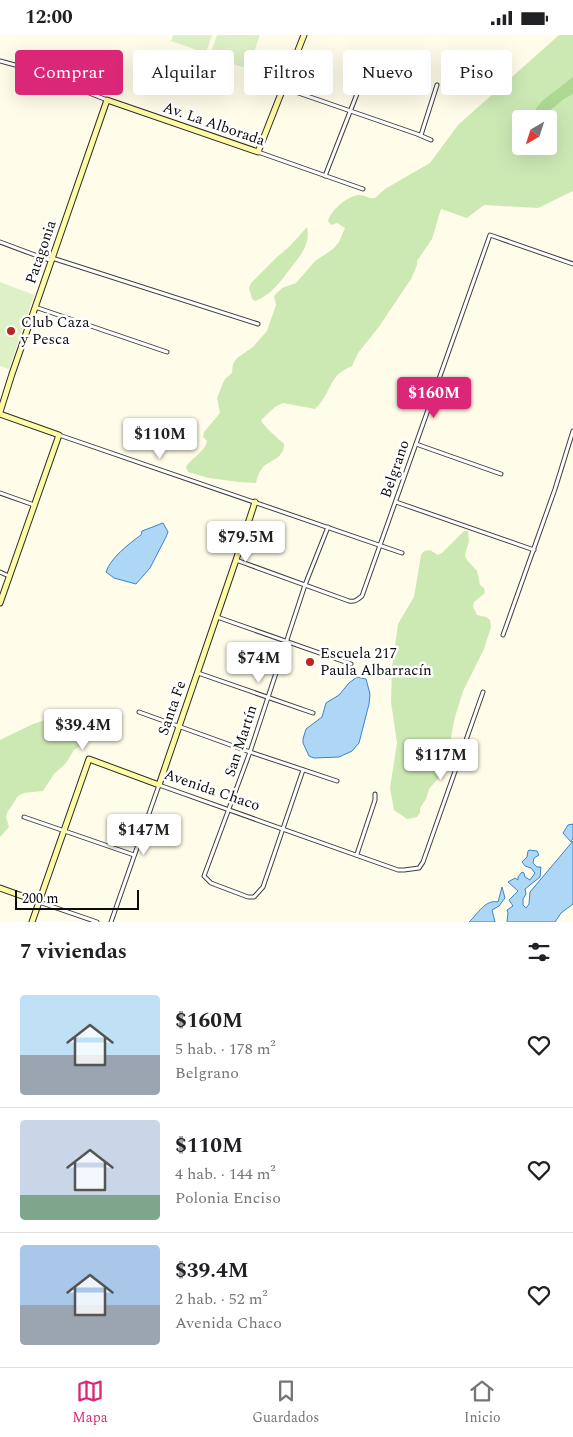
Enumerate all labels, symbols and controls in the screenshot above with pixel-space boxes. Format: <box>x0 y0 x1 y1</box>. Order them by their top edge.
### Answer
text: 12:00 <box>25 3 73 32</box>
chip: Comprar <box>15 50 123 95</box>
chip: Alquilar <box>133 50 234 95</box>
chip: Filtros <box>244 50 333 95</box>
chip: Nuevo <box>343 50 431 95</box>
chip: Piso <box>441 50 512 95</box>
street label: Av. La Alborada <box>160 96 269 152</box>
north arrow <box>512 110 558 155</box>
map controls <box>512 110 557 155</box>
street label: Patagonia <box>19 216 63 287</box>
place label: Club Caza y Pesca <box>20 311 90 351</box>
marker: Club Caza y Pesca <box>5 325 17 337</box>
pin: $160M <box>399 377 469 419</box>
text: $160M <box>408 381 460 405</box>
pin: $110M <box>125 417 195 460</box>
text: $110M <box>134 422 186 446</box>
street label: Belgrano <box>374 437 416 501</box>
pin: $79.5M <box>205 521 287 563</box>
text: $79.5M <box>218 525 274 549</box>
pin: $74M <box>229 641 289 684</box>
place label: Escuela 217 Paula Albarracín <box>320 642 432 682</box>
text: $74M <box>238 646 280 670</box>
marker: Escuela 217 Paula Albarracín <box>304 656 316 668</box>
street label: Santa Fe <box>152 677 192 739</box>
street label: San Martín <box>219 702 264 780</box>
pin: $39.4M <box>42 709 124 751</box>
text: $39.4M <box>55 713 111 737</box>
pin: $117M <box>406 739 476 781</box>
text: $117M <box>415 743 467 767</box>
street label: Avenida Chaco <box>161 763 263 817</box>
pin: $147M <box>109 813 179 856</box>
text: $147M <box>118 818 170 842</box>
scale bar <box>15 887 139 910</box>
text: 200 m <box>22 888 59 909</box>
text: 7 viviendas <box>20 936 127 968</box>
icon: filters <box>525 938 553 966</box>
text: $160M <box>175 1005 243 1037</box>
icon: home <box>60 1015 120 1075</box>
icon: heart <box>525 1031 553 1059</box>
text: 5 hab. · 178 m² <box>175 1037 276 1061</box>
text: Belgrano <box>175 1061 239 1085</box>
text: $110M <box>175 1130 243 1162</box>
icon: home <box>60 1140 120 1200</box>
icon: heart <box>525 1156 553 1184</box>
text: 4 hab. · 144 m² <box>175 1162 276 1186</box>
text: Polonia Enciso <box>175 1186 281 1210</box>
text: $39.4M <box>175 1255 249 1287</box>
icon: home <box>60 1265 120 1325</box>
icon: heart <box>525 1281 553 1309</box>
text: 2 hab. · 52 m² <box>175 1287 268 1311</box>
text: Avenida Chaco <box>175 1311 282 1335</box>
tab: Mapa <box>72 1377 108 1428</box>
tab: Guardados <box>252 1377 319 1428</box>
tab: Inicio <box>464 1377 501 1428</box>

